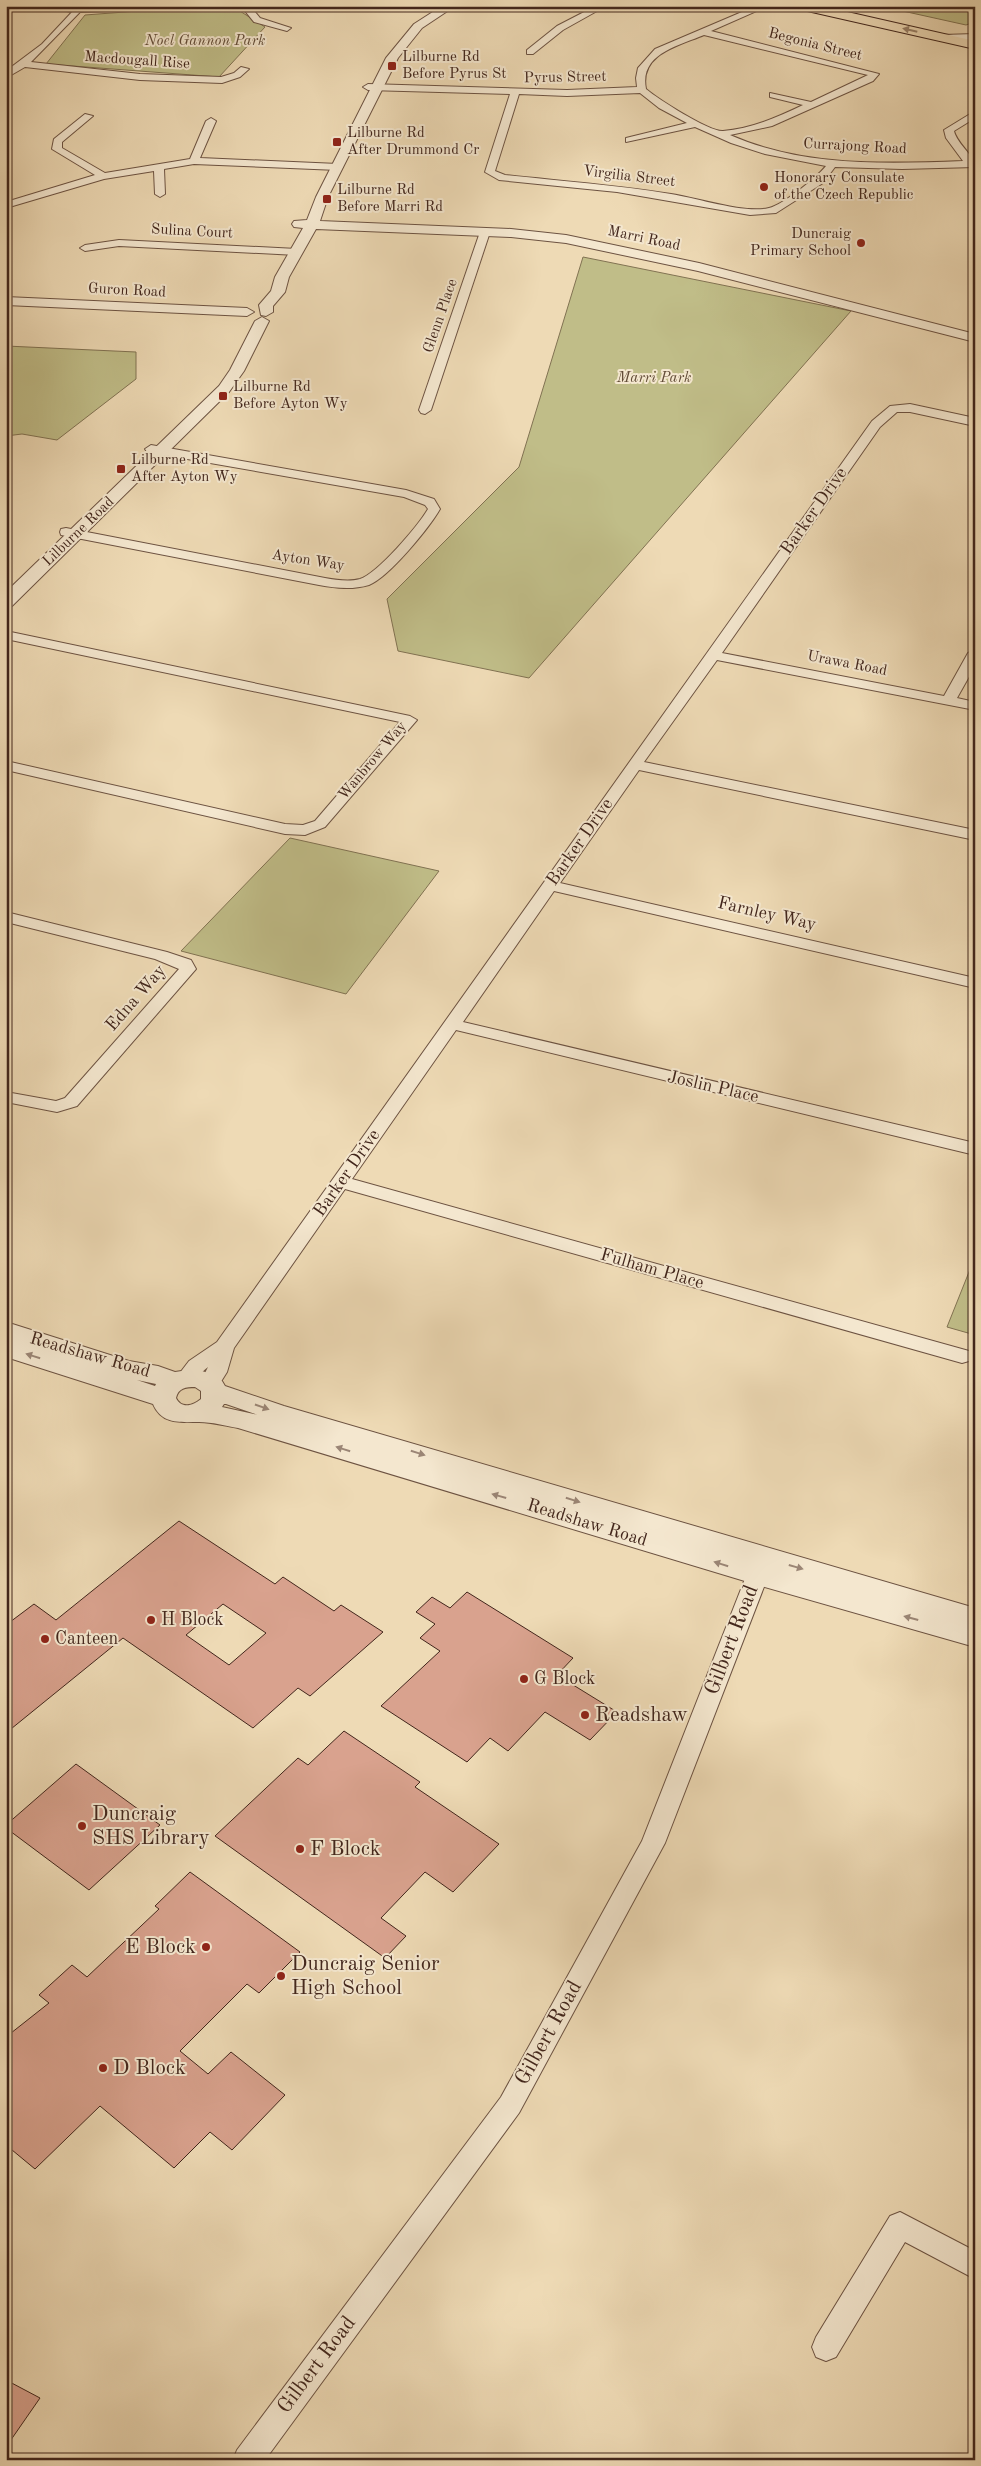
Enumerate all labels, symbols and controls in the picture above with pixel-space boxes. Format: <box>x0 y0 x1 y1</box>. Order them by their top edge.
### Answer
street label: Begonia Street <box>766 26 864 64</box>
one-way arrow <box>903 26 918 34</box>
park label: Noel Gannon Park <box>144 34 265 49</box>
street label: Macdougall Rise <box>84 50 190 72</box>
place label: Lilburne Rd Before Pyrus St <box>402 50 506 82</box>
marker: Lilburne Rd Before Pyrus St <box>386 60 398 72</box>
street label: Pyrus Street <box>523 70 607 86</box>
place label: Lilburne Rd After Drummond Cr <box>347 126 479 158</box>
marker: Lilburne Rd After Drummond Cr <box>331 136 343 148</box>
street label: Currajong Road <box>803 137 907 157</box>
street label: Virgilia Street <box>582 164 676 190</box>
place label: Honorary Consulate of the Czech Republic <box>774 171 914 203</box>
marker: Honorary Consulate of the Czech Republic <box>758 181 770 193</box>
place label: Lilburne Rd Before Marri Rd <box>337 183 443 215</box>
marker: Lilburne Rd Before Marri Rd <box>321 193 333 205</box>
street label: Sulina Court <box>151 222 233 242</box>
street label: Marri Road <box>606 224 682 254</box>
place label: Duncraig Primary School <box>750 227 851 259</box>
marker: Duncraig Primary School <box>855 237 867 249</box>
street label: Glenn Place <box>421 277 461 355</box>
street label: Guron Road <box>88 281 167 301</box>
park label: Marri Park <box>616 371 691 386</box>
place label: Lilburne Rd Before Ayton Wy <box>233 380 348 412</box>
marker: Lilburne Rd Before Ayton Wy <box>217 390 229 402</box>
place label: Lilburne Rd After Ayton Wy <box>131 453 238 485</box>
marker: Lilburne Rd After Ayton Wy <box>115 463 127 475</box>
street label: Barker Drive <box>777 464 851 558</box>
street label: Lilburne Road <box>40 494 118 570</box>
street label: Ayton Way <box>270 548 346 574</box>
street label: Urawa Road <box>806 649 888 679</box>
street label: Wanbrow Way <box>336 719 410 803</box>
street label: Barker Drive <box>543 795 617 889</box>
street label: Farnley Way <box>716 894 819 934</box>
street label: Edna Way <box>103 961 170 1035</box>
street label: Joslin Place <box>666 1068 760 1106</box>
street label: Barker Drive <box>310 1126 384 1220</box>
street label: Fulham Place <box>598 1246 706 1292</box>
street label: Readshaw Road <box>28 1329 152 1381</box>
one-way arrow <box>26 1352 41 1360</box>
one-way arrow <box>255 1403 270 1411</box>
one-way arrow <box>335 1445 350 1453</box>
one-way arrow <box>410 1450 425 1458</box>
one-way arrow <box>491 1491 506 1499</box>
street label: Readshaw Road <box>525 1496 649 1550</box>
one-way arrow <box>566 1497 581 1505</box>
one-way arrow <box>713 1559 728 1567</box>
one-way arrow <box>789 1563 804 1571</box>
street label: Gilbert Road <box>702 1582 763 1698</box>
place label: H Block <box>161 1611 224 1629</box>
marker: H Block <box>145 1614 157 1626</box>
one-way arrow <box>903 1614 918 1622</box>
place label: Canteen <box>55 1630 119 1648</box>
marker: Canteen <box>39 1633 51 1645</box>
place label: G Block <box>534 1670 595 1688</box>
marker: G Block <box>518 1673 530 1685</box>
place label: Readshaw <box>595 1705 688 1726</box>
marker: Readshaw <box>579 1709 591 1721</box>
place label: Duncraig SHS Library <box>92 1804 210 1849</box>
marker: Duncraig SHS Library <box>76 1820 88 1832</box>
place label: F Block <box>310 1839 381 1860</box>
marker: F Block <box>294 1843 306 1855</box>
place label: E Block <box>125 1937 196 1958</box>
marker: E Block <box>200 1941 212 1953</box>
place label: Duncraig Senior High School <box>291 1954 440 1999</box>
marker: Duncraig Senior High School <box>275 1970 287 1982</box>
street label: Gilbert Road <box>512 1977 586 2089</box>
place label: D Block <box>113 2058 186 2079</box>
marker: D Block <box>97 2062 109 2074</box>
street label: Gilbert Road <box>274 2313 360 2417</box>

